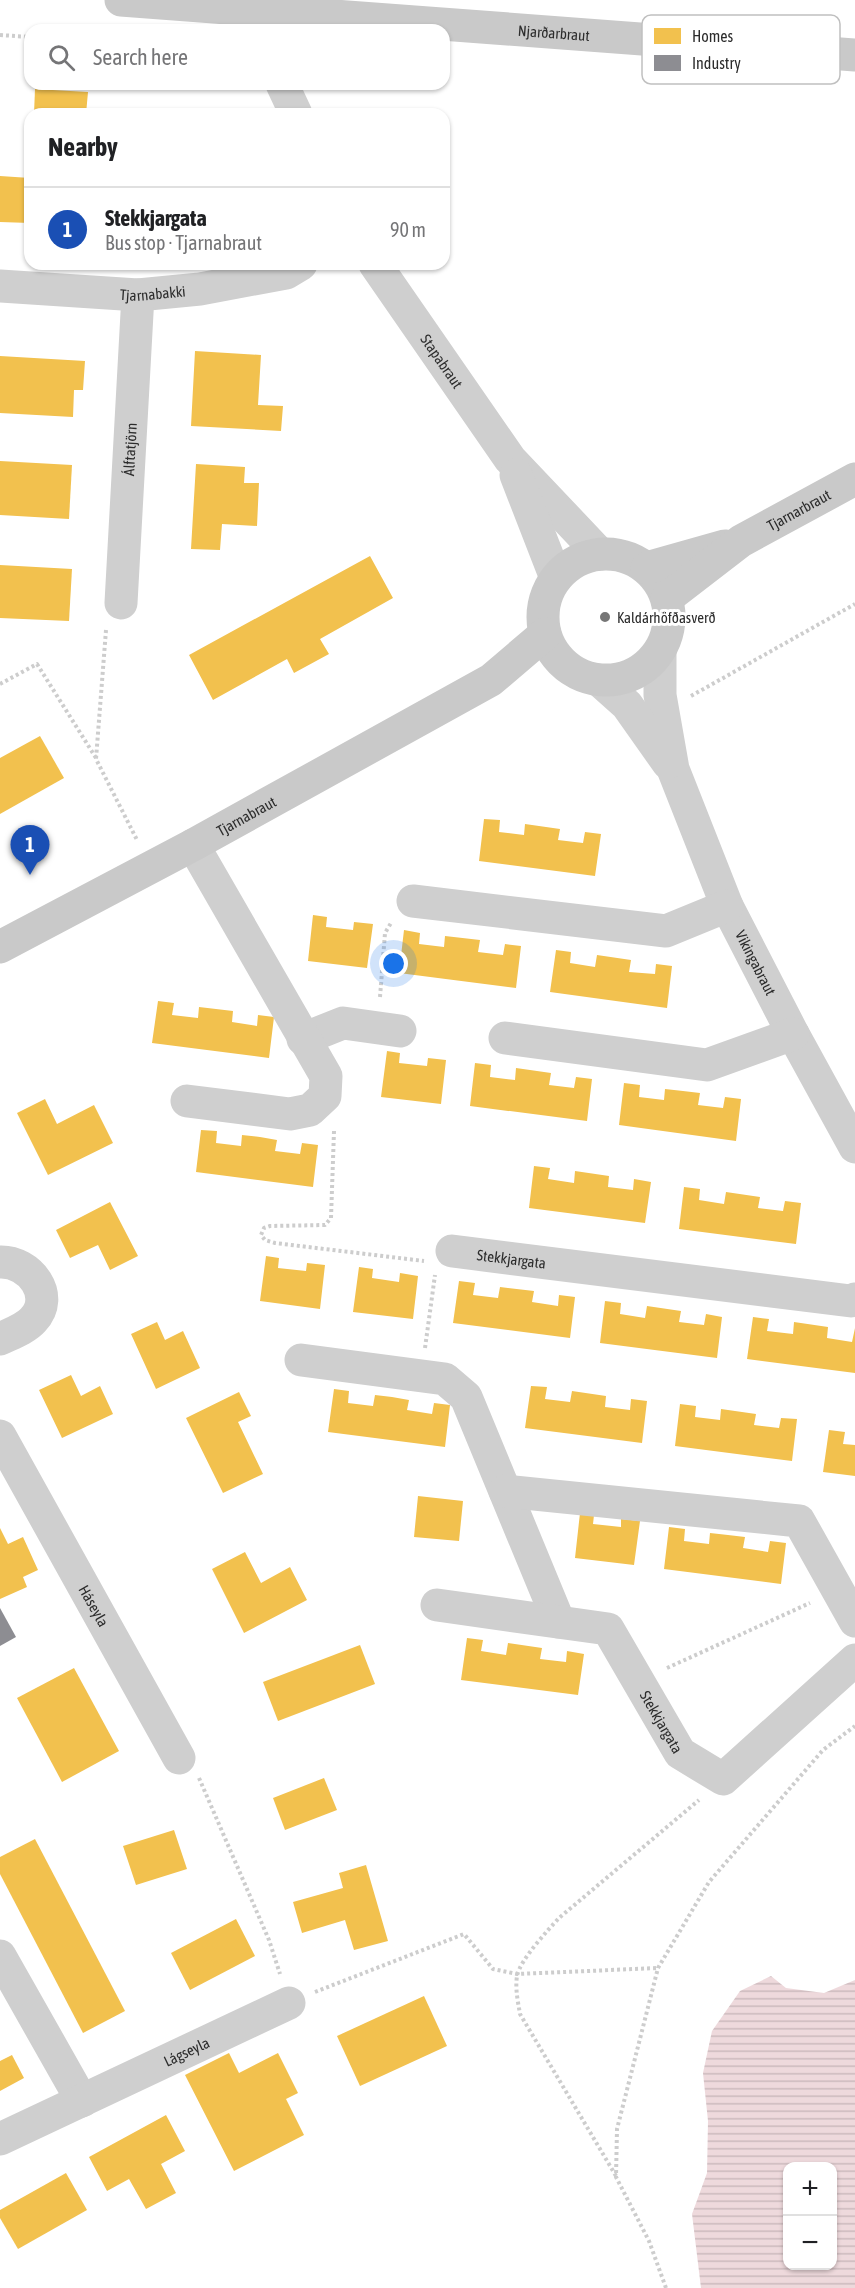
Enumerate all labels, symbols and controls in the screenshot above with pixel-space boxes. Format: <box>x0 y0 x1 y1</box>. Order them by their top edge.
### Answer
legend <box>642 15 840 84</box>
street label: Njarðarbraut <box>517 21 590 44</box>
search box <box>24 24 450 90</box>
text: Homes <box>692 27 734 45</box>
icon: search <box>45 41 78 74</box>
text: Search here <box>93 44 188 70</box>
text: Industry <box>692 54 741 73</box>
text: Nearby <box>48 132 118 162</box>
text: Stekkjargata <box>105 205 207 231</box>
text: 1 <box>63 218 72 241</box>
text: 90 m <box>390 218 426 241</box>
text: Bus stop · Tjarnabraut <box>105 231 262 254</box>
street label: Tjarnabakki <box>119 282 186 304</box>
street label: Stapabraut <box>418 331 467 391</box>
street label: Álftatjörn <box>120 422 139 476</box>
street label: Tjarnarbraut <box>764 486 833 534</box>
place label: Kaldárhöfðasverð <box>617 609 715 626</box>
marker: Kaldárhöfðasverð <box>598 610 612 624</box>
street label: Tjarnabraut <box>213 792 279 839</box>
pin: 1 <box>10 826 50 875</box>
street label: Vikingabraut <box>732 927 780 998</box>
your location <box>379 949 408 978</box>
street label: Stekkjargata <box>476 1246 547 1271</box>
street label: Háseyla <box>76 1582 113 1629</box>
street label: Stekkjargata <box>637 1688 687 1756</box>
street label: Lágseyla <box>161 2033 212 2069</box>
map controls <box>783 2162 837 2270</box>
button: + <box>783 2162 837 2216</box>
button: − <box>783 2216 837 2270</box>

